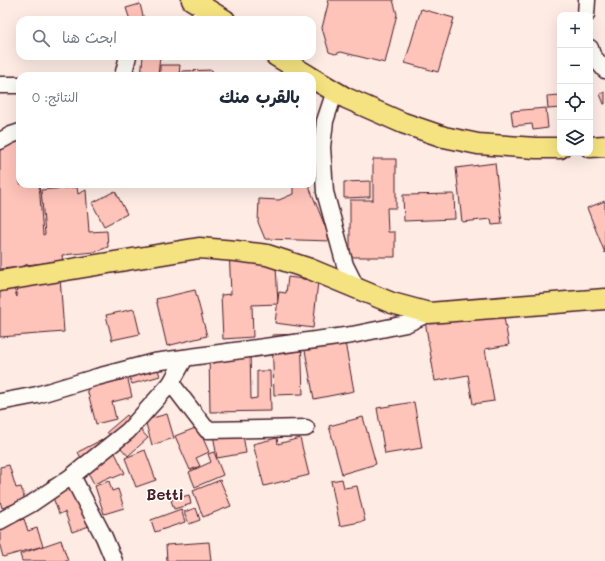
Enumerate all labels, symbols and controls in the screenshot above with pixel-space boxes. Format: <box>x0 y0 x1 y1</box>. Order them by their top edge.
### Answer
map controls <box>557 12 593 156</box>
button: + <box>557 12 593 48</box>
search box <box>16 16 316 60</box>
icon: search <box>30 27 52 49</box>
text: ابحث هنا <box>62 27 117 47</box>
button: − <box>557 48 593 84</box>
button: locate <box>557 84 593 120</box>
text: بالقرب منك <box>219 85 300 107</box>
text: النتائج: 0 <box>32 88 78 105</box>
button: layers <box>557 120 593 156</box>
district label: Betti <box>146 484 184 504</box>

